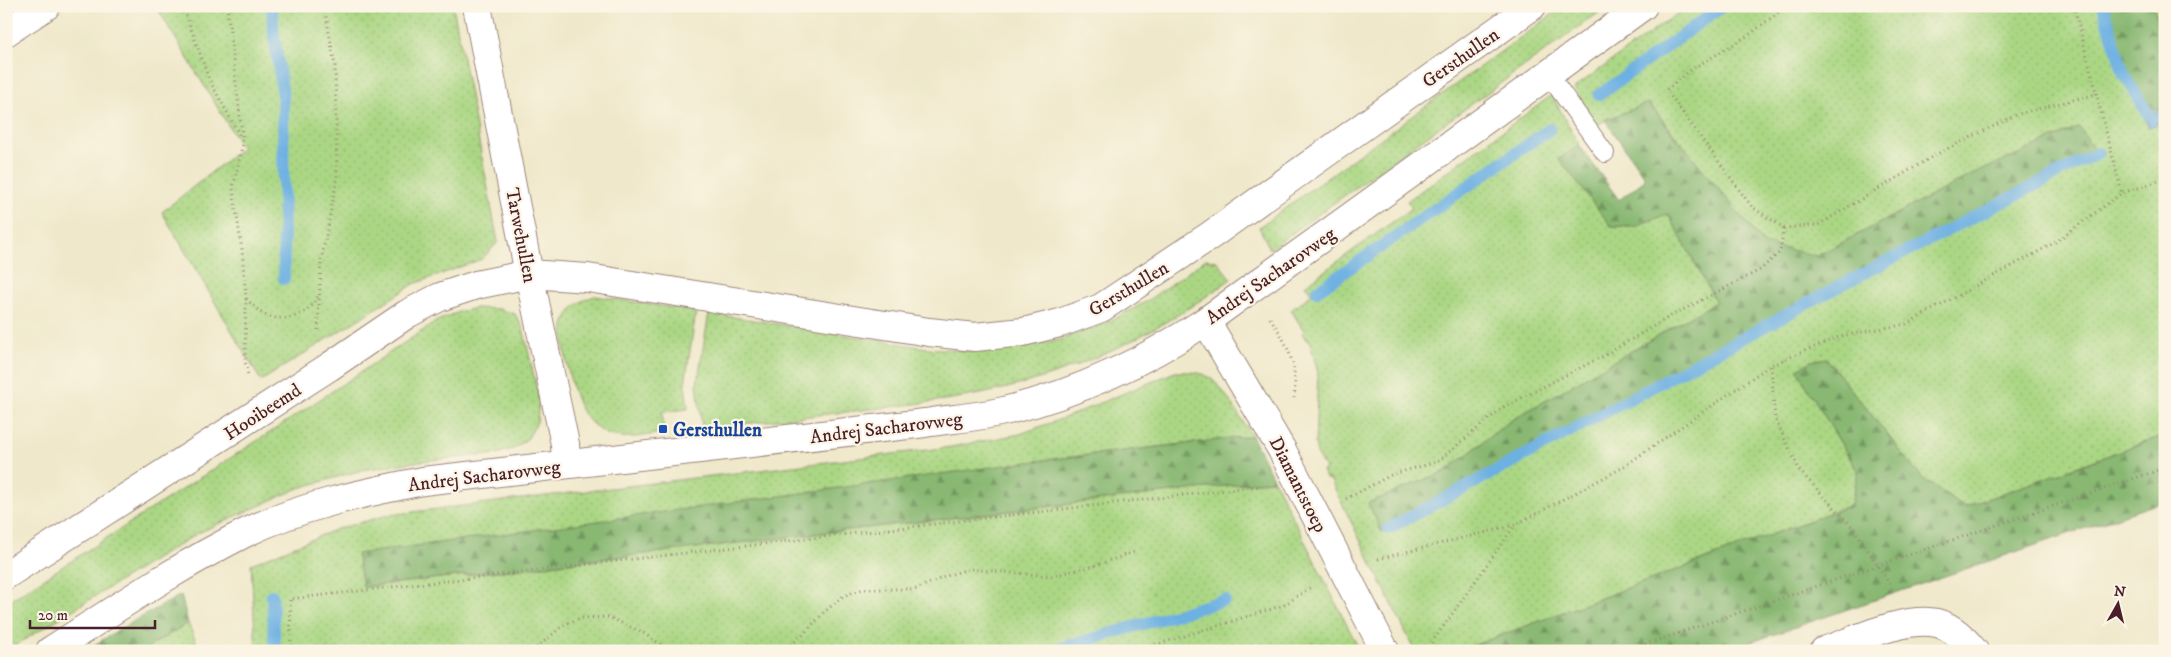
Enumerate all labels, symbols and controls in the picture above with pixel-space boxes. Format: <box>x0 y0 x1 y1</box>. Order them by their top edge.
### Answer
street label: Gersthullen <box>1418 23 1504 93</box>
street label: Tarwehullen <box>500 186 541 285</box>
street label: Andrej Sacharovweg <box>1202 222 1341 330</box>
street label: Gersthullen <box>1085 257 1173 322</box>
street label: Hooibeemd <box>220 379 306 446</box>
street label: Andrej Sacharovweg <box>809 408 964 449</box>
place label: Gersthullen <box>673 419 763 442</box>
marker: Gersthullen <box>657 423 669 435</box>
street label: Diamantstoep <box>1264 433 1332 536</box>
street label: Andrej Sacharovweg <box>407 456 562 497</box>
north arrow <box>2094 580 2144 630</box>
text: N <box>2113 582 2127 602</box>
scale bar <box>30 597 155 629</box>
text: 20 m <box>38 606 68 625</box>

